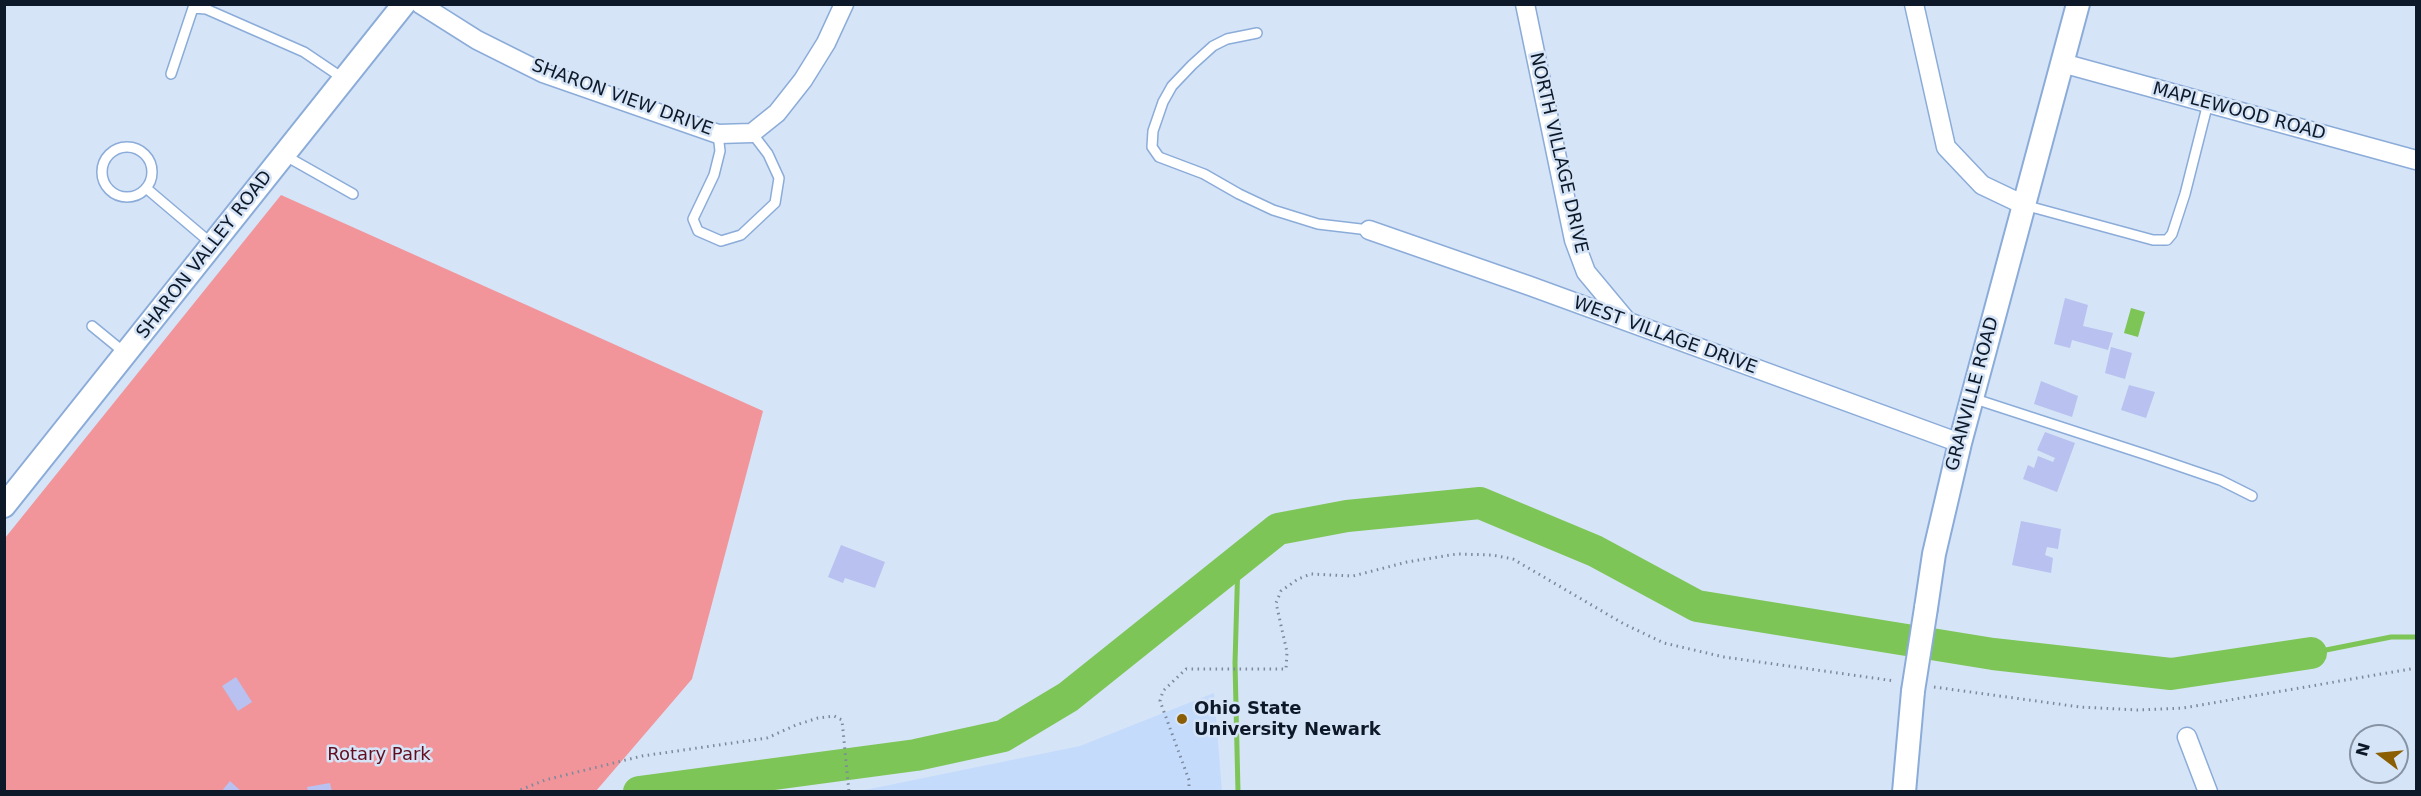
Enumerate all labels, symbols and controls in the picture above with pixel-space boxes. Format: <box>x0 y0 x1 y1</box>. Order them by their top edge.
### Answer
street label: NORTH VILLAGE DRIVE <box>1524 50 1592 256</box>
street label: SHARON VIEW DRIVE <box>529 55 715 141</box>
street label: MAPLEWOOD ROAD <box>2150 78 2328 146</box>
street label: SHARON VALLEY ROAD <box>133 167 277 343</box>
street label: WEST VILLAGE DRIVE <box>1570 293 1760 379</box>
street label: GRANVILLE ROAD <box>1942 315 2004 473</box>
place label: Ohio State University Newark <box>1194 698 1381 740</box>
marker: Ohio State University Newark <box>1175 712 1189 726</box>
north arrow <box>2349 724 2409 784</box>
text: N <box>2352 740 2374 759</box>
park label: Rotary Park <box>327 744 431 766</box>

